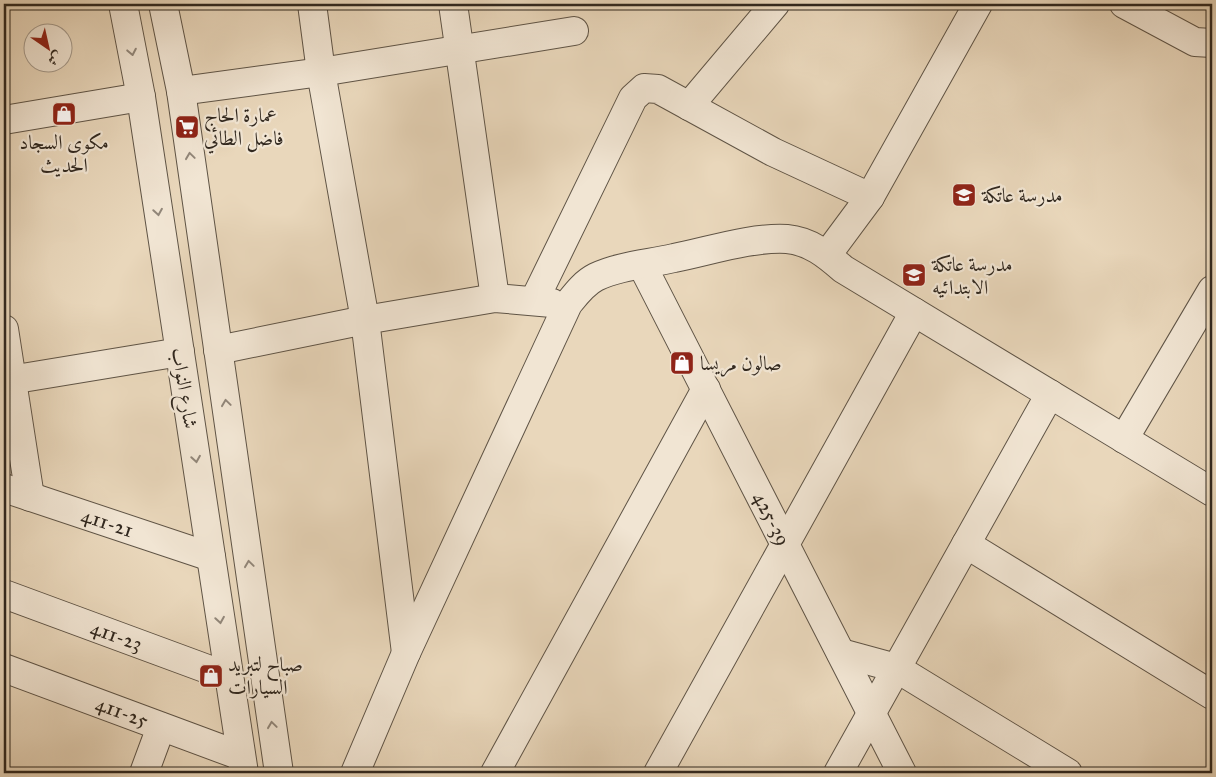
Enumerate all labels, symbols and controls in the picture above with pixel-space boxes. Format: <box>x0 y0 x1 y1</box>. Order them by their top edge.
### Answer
north arrow <box>22 22 72 72</box>
text: ش <box>44 47 66 69</box>
one-way arrow <box>126 47 137 56</box>
shop icon: مكوى السجاد الحديث <box>51 101 77 127</box>
place label: عمارة الحاج فاضل الطائي <box>204 103 284 154</box>
supermarket icon: عمارة الحاج فاضل الطائي <box>174 114 200 140</box>
place label: مكوى السجاد الحديث <box>19 130 109 177</box>
one-way arrow <box>185 152 196 160</box>
school or university icon: مدرسة عاتكة <box>951 182 977 208</box>
place label: مدرسة عاتكة <box>981 183 1063 207</box>
one-way arrow <box>153 208 163 216</box>
place label: مدرسة عاتكة الابتدائيه <box>931 252 1013 299</box>
school or university icon: مدرسة عاتكة الابتدائيه <box>901 262 927 288</box>
street label: شارع النواب <box>161 346 203 431</box>
shop icon: صالون مريسا <box>669 350 695 376</box>
place label: صالون مريسا <box>700 351 782 377</box>
one-way arrow <box>221 399 231 408</box>
one-way arrow <box>190 455 201 463</box>
street label: 425-39 <box>748 488 796 550</box>
street label: 411-21 <box>78 503 136 542</box>
one-way arrow <box>244 560 255 568</box>
street label: 411-23 <box>88 615 146 656</box>
one-way arrow <box>215 615 225 624</box>
place label: صباح لتبريد السيارات <box>228 652 303 699</box>
shop icon: صباح لتبريد السيارات <box>198 663 224 689</box>
street label: 411-25 <box>93 691 152 733</box>
one-way arrow <box>268 721 278 729</box>

